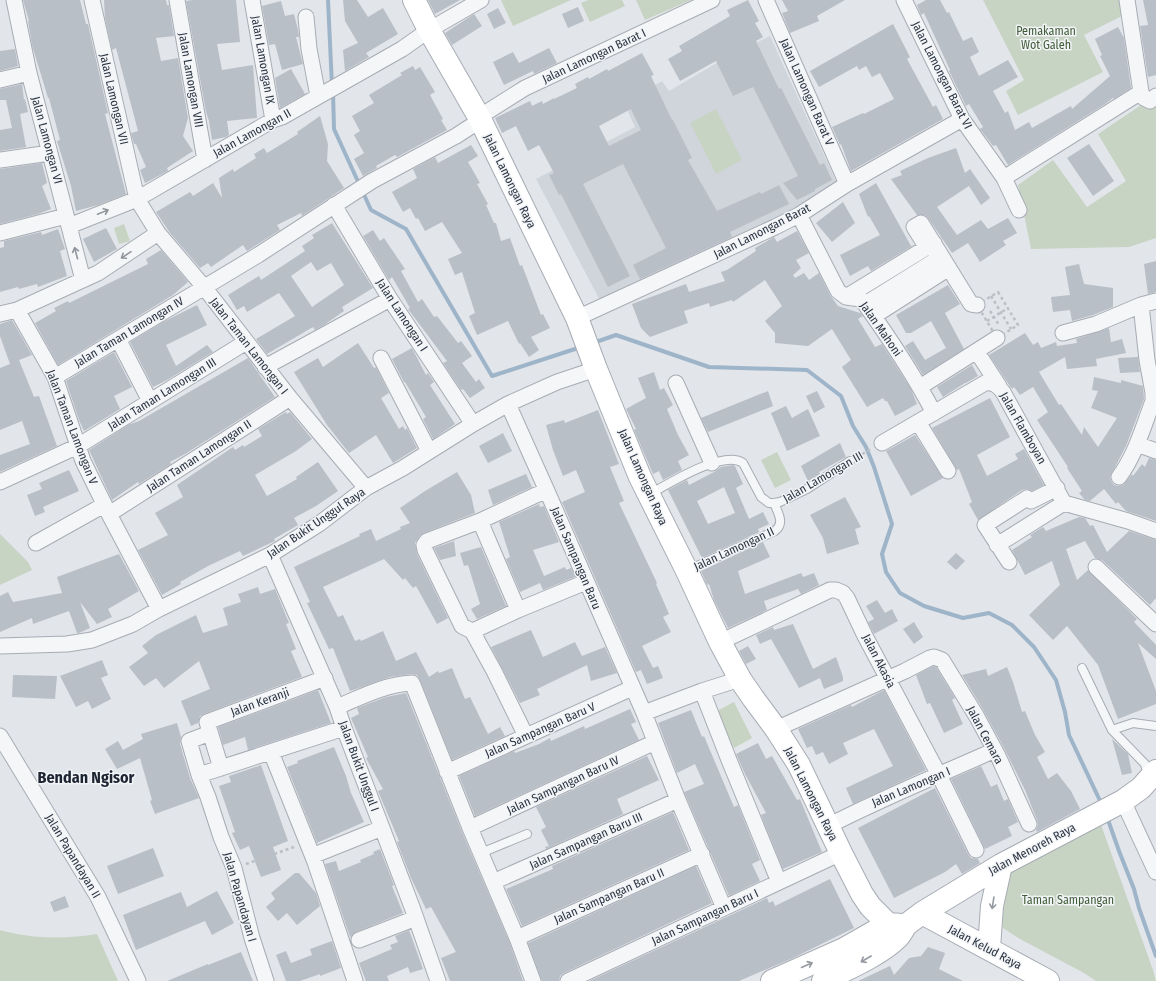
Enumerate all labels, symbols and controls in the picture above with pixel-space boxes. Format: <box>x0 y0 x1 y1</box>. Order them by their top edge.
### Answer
street label: Jalan Lamongan IX <box>248 15 278 105</box>
street label: Jalan Lamongan Barat VI <box>909 19 975 131</box>
park label: Pemakaman Wot Galeh <box>1016 24 1076 52</box>
street label: Jalan Lamongan Barat I <box>540 26 648 86</box>
street label: Jalan Lamongan VIII <box>176 31 206 129</box>
street label: Jalan Lamongan Barat V <box>777 36 837 148</box>
street label: Jalan Lamongan VII <box>97 52 131 146</box>
street label: Jalan Lamongan VI <box>29 95 65 185</box>
street label: Jalan Lamongan II <box>211 106 293 160</box>
street label: Jalan Lamongan Raya <box>481 131 539 231</box>
street label: Jalan Lamongan Barat <box>711 201 813 261</box>
one-way arrow <box>96 208 108 216</box>
one-way arrow <box>72 247 79 260</box>
one-way arrow <box>121 251 132 259</box>
street label: Jalan Lamongan I <box>373 276 431 354</box>
street label: Jalan Taman Lamongan IV <box>72 293 187 370</box>
street label: Jalan Taman Lamongan I <box>207 295 291 397</box>
street label: Jalan Mahoni <box>857 299 905 359</box>
street label: Jalan Taman Lamongan III <box>105 355 219 433</box>
street label: Jalan Taman Lamongan V <box>44 368 101 487</box>
street label: Jalan Flamboyan <box>997 390 1049 466</box>
street label: Jalan Taman Lamongan II <box>144 417 254 495</box>
street label: Jalan Lamongan Raya <box>616 427 671 527</box>
street label: Jalan Lamongan III <box>781 448 865 506</box>
street label: Jalan Bukit Unggul Raya <box>264 485 368 561</box>
street label: Jalan Sampangan Baru <box>548 505 604 611</box>
street label: Jalan Lamongan II <box>692 524 776 574</box>
street label: Jalan Akasia <box>859 632 899 690</box>
street label: Jalan Keranji <box>229 685 291 719</box>
street label: Jalan Sampangan Baru V <box>483 699 598 761</box>
street label: Jalan Cemara <box>964 704 1006 767</box>
street label: Jalan Bukit Unggul I <box>336 719 382 813</box>
street label: Jalan Lamongan Raya <box>781 745 841 844</box>
street label: Jalan Sampangan Baru IV <box>505 752 622 817</box>
street label: Jalan Lamongan I <box>870 764 952 810</box>
district label: Bendan Ngisor <box>38 768 135 787</box>
street label: Jalan Sampangan Baru III <box>527 810 645 872</box>
street label: Jalan Papandayan II <box>42 811 104 901</box>
street label: Jalan Menoreh Raya <box>986 820 1078 878</box>
street label: Jalan Papandayan I <box>220 851 260 943</box>
street label: Jalan Sampangan Baru II <box>552 865 666 927</box>
street label: Jalan Sampangan Baru I <box>649 886 761 948</box>
park label: Taman Sampangan <box>1022 893 1114 907</box>
one-way arrow <box>989 896 997 909</box>
street label: Jalan Kelud Raya <box>946 922 1024 972</box>
one-way arrow <box>860 955 872 963</box>
one-way arrow <box>801 960 813 968</box>

